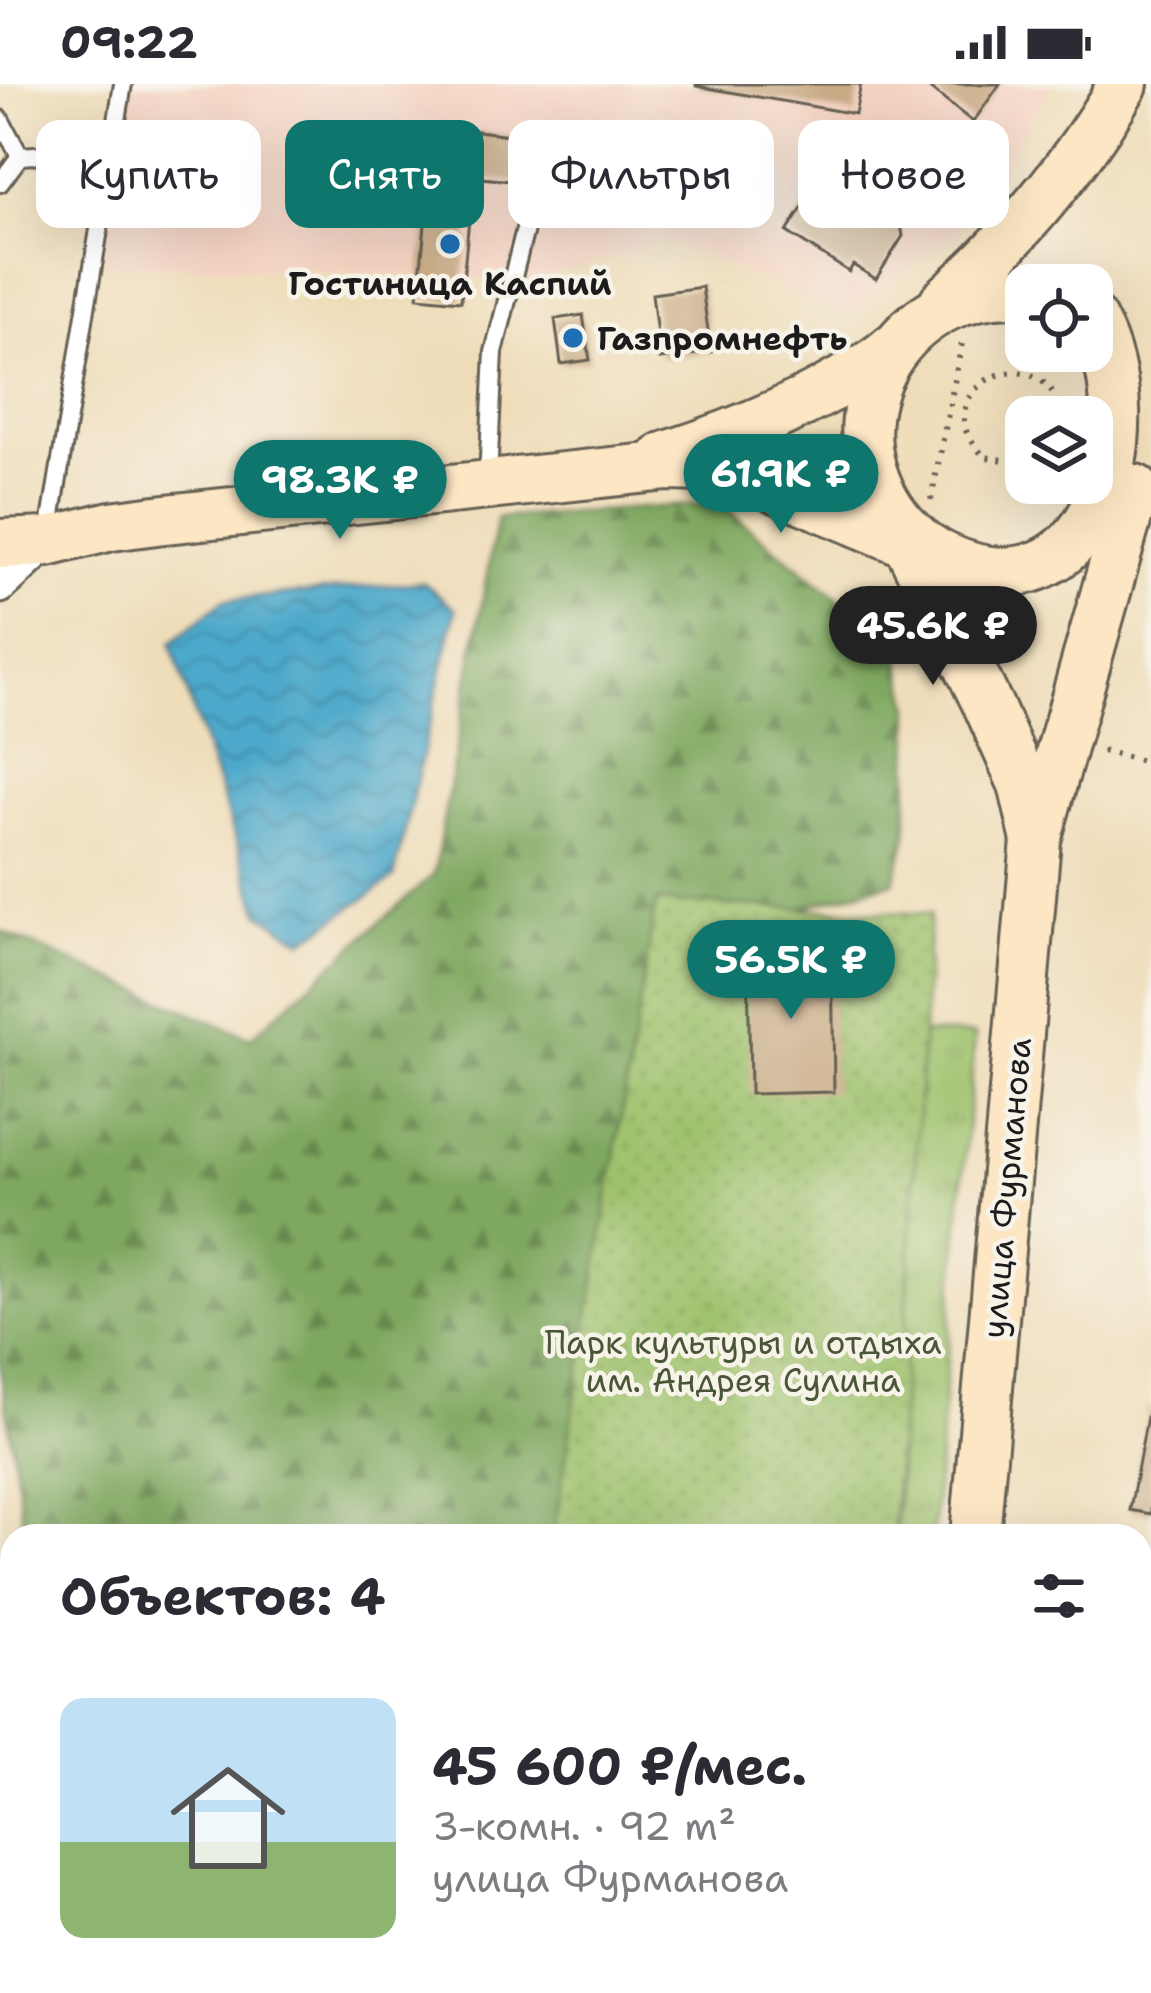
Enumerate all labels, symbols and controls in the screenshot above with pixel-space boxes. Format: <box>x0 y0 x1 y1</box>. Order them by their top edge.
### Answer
text: 09:22 <box>60 12 198 72</box>
chip: Купить <box>36 120 261 228</box>
chip: Снять <box>285 120 484 228</box>
chip: Фильтры <box>508 120 774 228</box>
chip: Новое <box>798 120 1009 228</box>
marker: Гостиница Каспий <box>437 231 463 257</box>
place label: Гостиница Каспий <box>288 261 612 306</box>
map controls <box>1005 264 1113 504</box>
button: locate <box>1005 264 1113 372</box>
place label: Газпромнефть <box>597 316 847 361</box>
marker: Газпромнефть <box>560 325 586 351</box>
button: layers <box>1005 396 1113 504</box>
pin: 61.9K ₽ <box>670 434 892 536</box>
pin: 98.3K ₽ <box>229 440 451 542</box>
text: 61.9K ₽ <box>711 447 851 499</box>
text: 98.3K ₽ <box>261 453 419 505</box>
pin: 45.6K ₽ <box>822 586 1044 688</box>
text: 45.6K ₽ <box>856 599 1010 651</box>
pin: 56.5K ₽ <box>680 920 902 1022</box>
text: 56.5K ₽ <box>714 933 868 985</box>
street label: улица Фурманова <box>971 1036 1042 1340</box>
park label: Парк культуры и отдыха им. Андрея Сулина <box>544 1320 942 1403</box>
text: Объектов: 4 <box>60 1562 386 1630</box>
icon: filters <box>1026 1563 1092 1629</box>
text: 45 600 ₽/мес. <box>432 1732 807 1800</box>
icon: home <box>156 1746 300 1890</box>
text: 3-комн. · 92 m² <box>432 1800 736 1852</box>
text: улица Фурманова <box>432 1852 788 1904</box>

